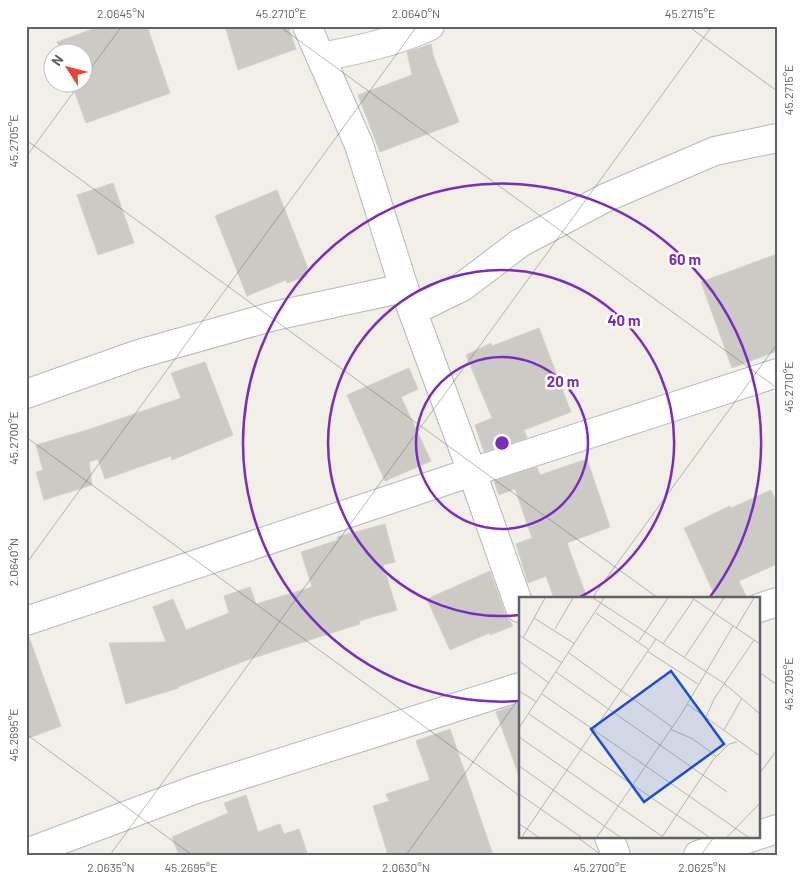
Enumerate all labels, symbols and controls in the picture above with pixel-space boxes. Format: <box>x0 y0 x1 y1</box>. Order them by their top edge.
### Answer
text: 2.0645°N <box>97 6 145 20</box>
text: 45.2710°E <box>255 6 307 20</box>
text: 2.0640°N <box>392 6 440 20</box>
text: 45.2715°E <box>665 6 715 20</box>
north arrow <box>42 42 92 92</box>
text: N <box>47 51 67 69</box>
text: 45.2715°E <box>781 65 795 115</box>
text: 45.2705°E <box>6 114 20 168</box>
text: 60 m <box>669 250 701 268</box>
text: 40 m <box>607 311 641 329</box>
text: 45.2710°E <box>781 361 795 413</box>
text: 20 m <box>547 372 579 390</box>
text: 45.2700°E <box>6 411 20 465</box>
centre of rings <box>493 434 511 452</box>
text: 2.0640°N <box>6 538 20 586</box>
inset map <box>519 597 760 838</box>
text: 45.2705°E <box>781 657 795 711</box>
text: 45.2695°E <box>6 709 20 761</box>
text: 2.0635°N <box>87 860 135 874</box>
text: 45.2695°E <box>165 860 217 874</box>
text: 2.0630°N <box>382 860 430 874</box>
text: 45.2700°E <box>573 860 627 874</box>
text: 2.0625°N <box>678 860 726 874</box>

